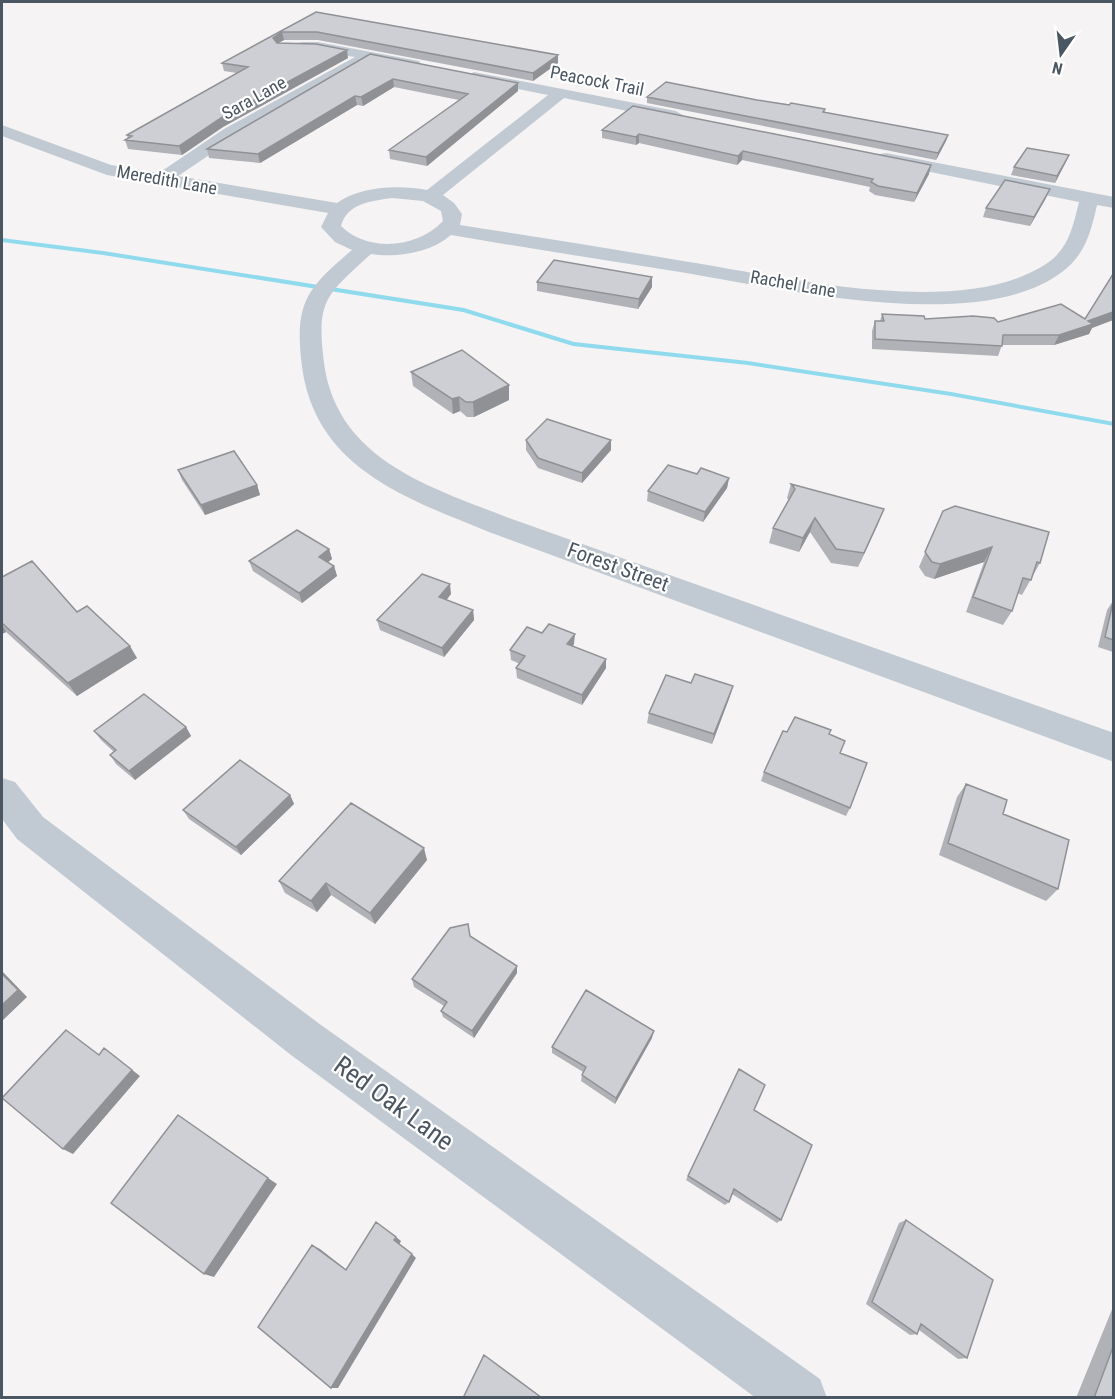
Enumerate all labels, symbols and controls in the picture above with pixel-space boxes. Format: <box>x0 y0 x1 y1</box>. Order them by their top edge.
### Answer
north arrow <box>1031 24 1091 84</box>
text: N <box>1050 58 1065 78</box>
street label: Peacock Trail <box>548 61 646 100</box>
street label: Sara Lane <box>218 71 290 124</box>
street label: Meredith Lane <box>115 160 219 199</box>
street label: Rachel Lane <box>749 266 837 301</box>
street label: Forest Street <box>564 538 672 596</box>
street label: Red Oak Lane <box>328 1050 460 1156</box>

